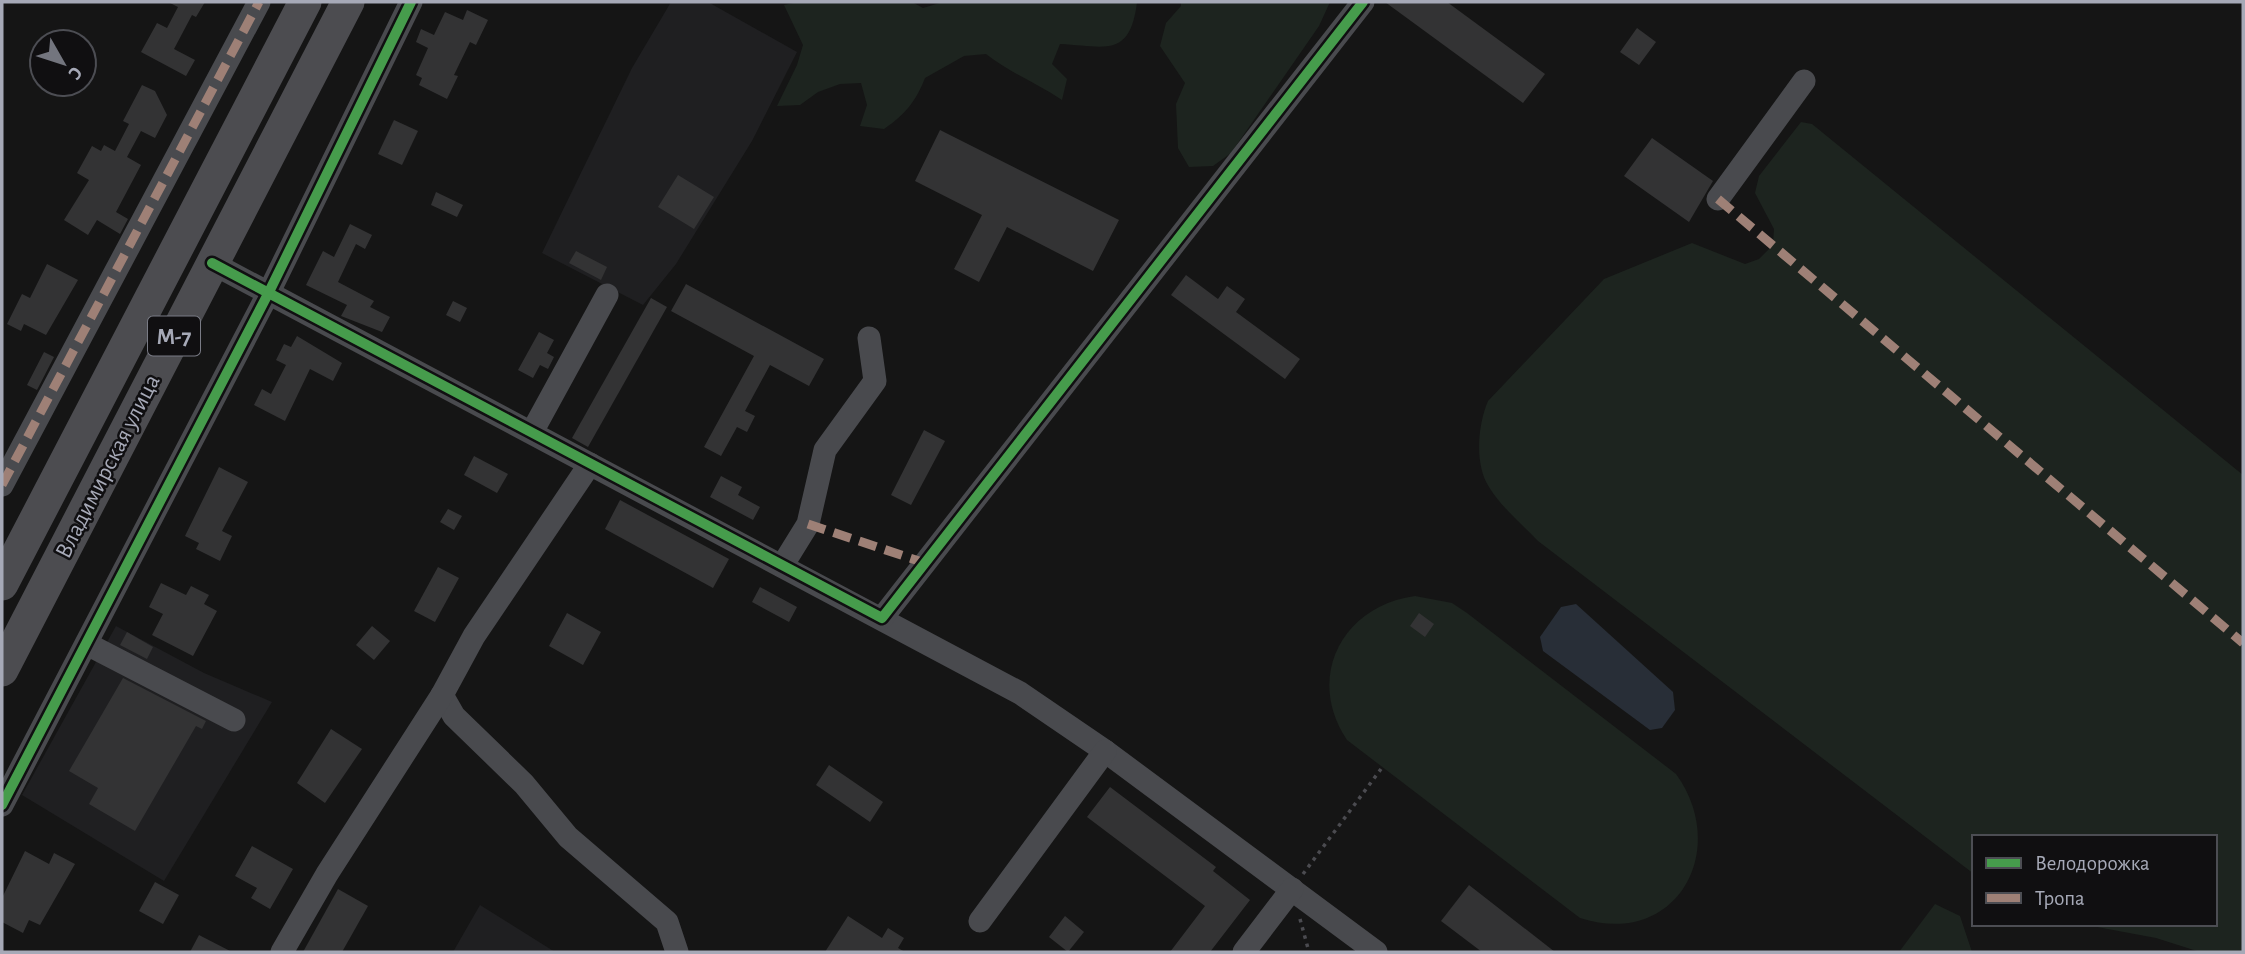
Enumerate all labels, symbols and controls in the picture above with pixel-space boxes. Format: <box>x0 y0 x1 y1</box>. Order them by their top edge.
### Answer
north arrow <box>28 28 98 98</box>
text: С <box>64 63 86 83</box>
road number: М-7 <box>148 316 200 356</box>
street label: Владимирская улица <box>51 371 165 562</box>
legend <box>1972 835 2217 926</box>
text: Велодорожка <box>2035 853 2150 874</box>
text: Тропа <box>2035 888 2085 909</box>

